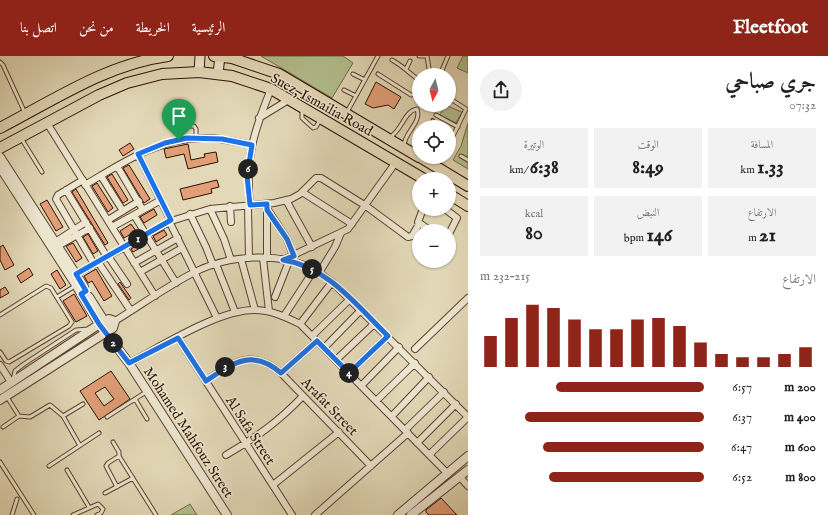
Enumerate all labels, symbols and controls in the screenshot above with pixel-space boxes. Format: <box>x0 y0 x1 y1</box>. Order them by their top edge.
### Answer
text: Fleetfoot <box>733 16 808 40</box>
text: اتصل بنا <box>20 19 57 37</box>
text: من نحن <box>79 19 114 37</box>
text: الخريطة <box>136 19 170 37</box>
text: الرئيسية <box>192 19 225 37</box>
north arrow <box>412 68 456 112</box>
map controls <box>412 68 456 268</box>
text: جري صباحي <box>725 68 816 96</box>
street label: Suez, Ismailia Road <box>267 69 376 141</box>
button: share <box>480 69 522 111</box>
text: 07:32 <box>789 97 816 114</box>
pin <box>162 99 196 140</box>
icon: arrive <box>168 105 190 127</box>
button: locate <box>412 120 456 164</box>
text: الوتيرة <box>524 138 544 152</box>
text: الوقت <box>637 138 659 152</box>
text: المسافة <box>751 138 773 152</box>
text: 6:38 <box>530 155 559 180</box>
text: 8:49 <box>632 155 664 180</box>
text: 1.33 <box>757 155 784 180</box>
pin: 6 <box>238 159 258 179</box>
text: 6 <box>246 162 250 176</box>
text: /km <box>509 163 530 177</box>
text: km <box>740 163 757 177</box>
button: + <box>412 172 456 216</box>
text: النبض <box>637 206 659 220</box>
text: الارتفاع <box>748 206 776 220</box>
text: kcal <box>525 207 543 221</box>
text: 80 <box>525 221 543 246</box>
text: 146 <box>647 223 672 248</box>
text: 21 <box>759 223 776 248</box>
button: − <box>412 224 456 268</box>
pin: 1 <box>128 229 148 249</box>
text: bpm <box>624 231 647 245</box>
text: m <box>748 231 759 245</box>
text: 1 <box>136 232 140 246</box>
pin: 5 <box>302 259 322 279</box>
text: 5 <box>310 262 314 276</box>
text: 215–232 m <box>480 268 530 285</box>
text: الارتفاع <box>782 271 816 288</box>
pin: 2 <box>103 333 123 353</box>
text: 2 <box>110 336 116 350</box>
pin: 3 <box>215 357 235 377</box>
text: 3 <box>223 360 227 374</box>
pin: 4 <box>339 363 359 383</box>
street label: Mohamed Mahfouz Street <box>139 364 237 502</box>
text: 4 <box>346 366 352 380</box>
street label: Arafat Street <box>296 373 362 440</box>
text: 6:57 <box>732 379 752 396</box>
text: 200 m <box>784 379 816 396</box>
street label: Al Safa Street <box>221 392 279 469</box>
text: 6:37 <box>732 409 752 426</box>
text: 400 m <box>784 409 816 426</box>
text: 6:47 <box>731 439 752 456</box>
text: 600 m <box>785 439 816 456</box>
text: 6:52 <box>732 469 752 486</box>
text: 800 m <box>785 469 816 486</box>

